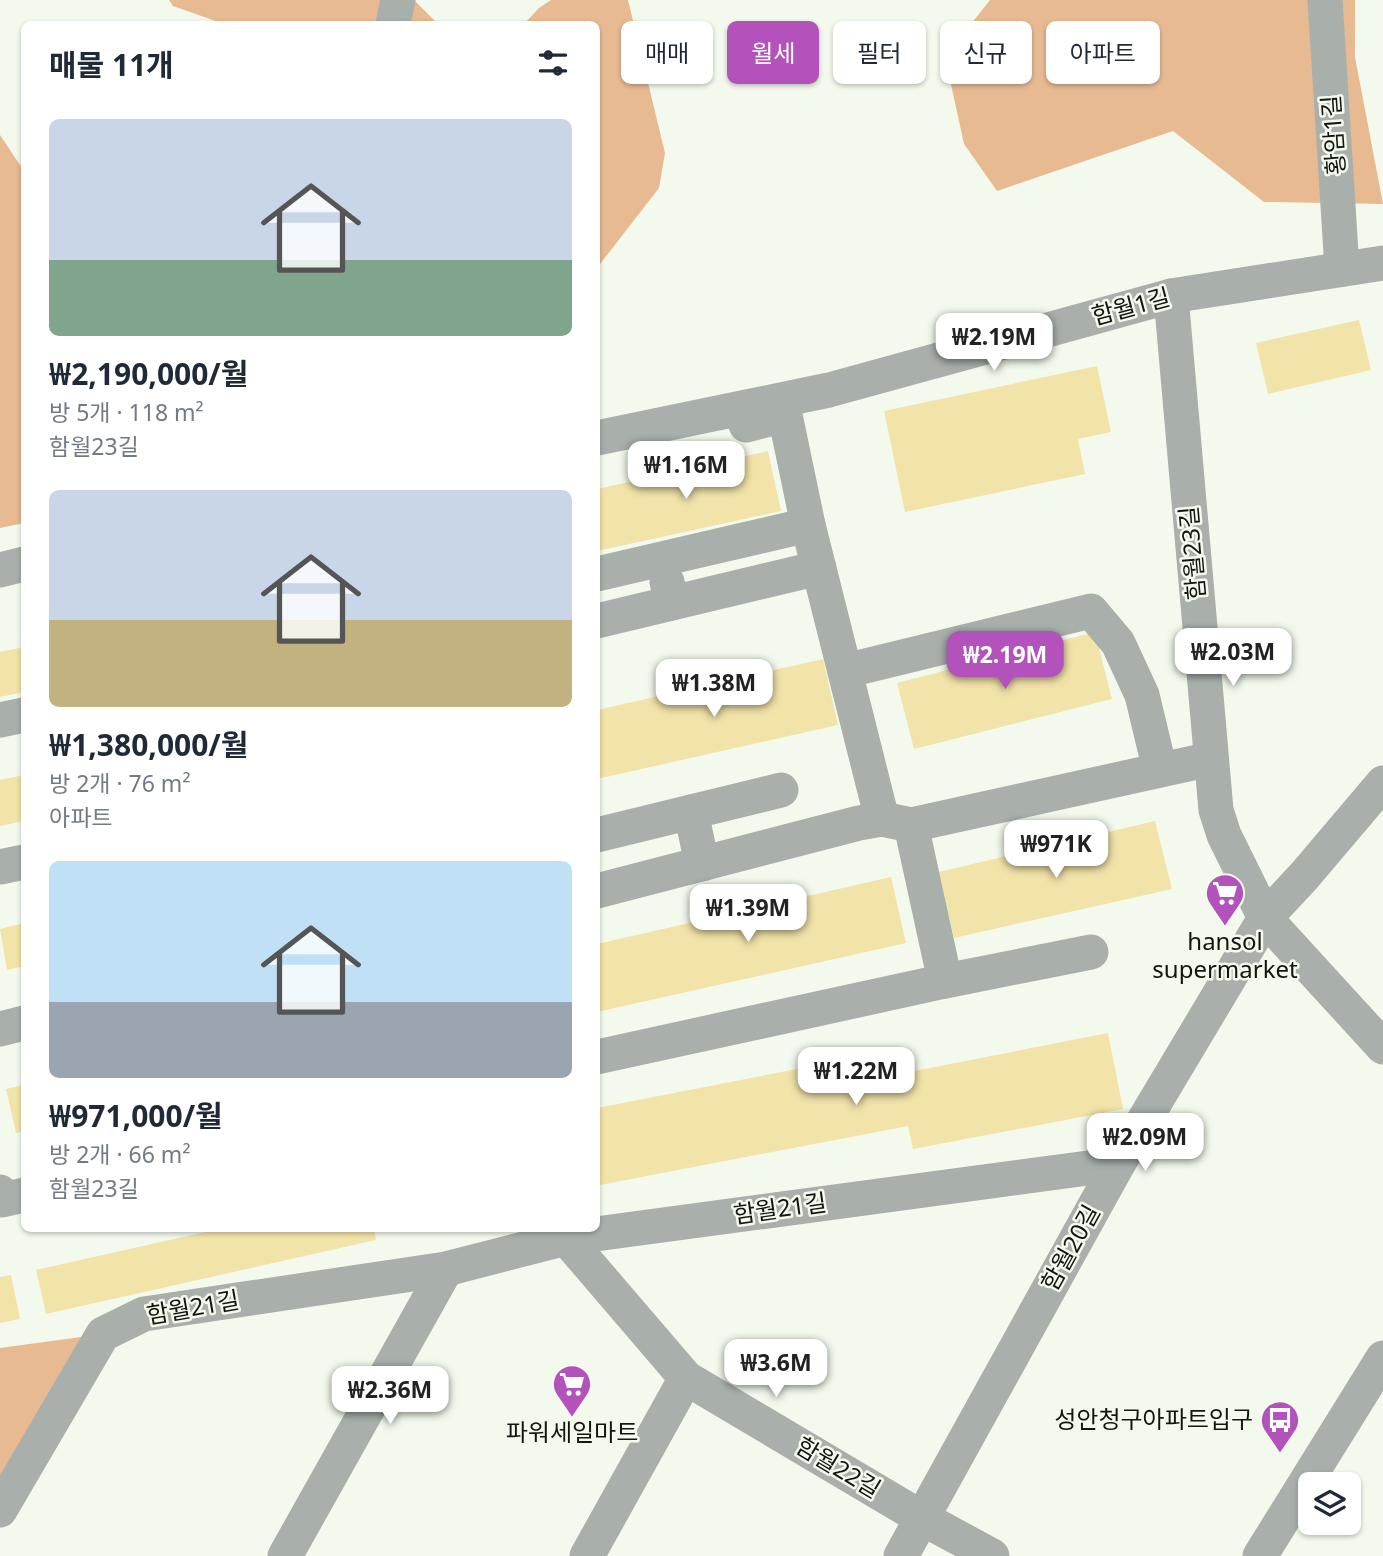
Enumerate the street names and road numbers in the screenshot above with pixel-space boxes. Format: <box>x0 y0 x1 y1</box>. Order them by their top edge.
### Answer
street label: 황암1길 <box>1313 94 1352 176</box>
street label: 함월1길 <box>1088 279 1174 332</box>
street label: 함월23길 <box>1171 505 1212 601</box>
street label: 함월21길 <box>731 1185 828 1230</box>
street label: 함월20길 <box>1033 1198 1107 1296</box>
street label: 함월21길 <box>144 1282 242 1331</box>
street label: 함월22길 <box>790 1428 887 1505</box>

